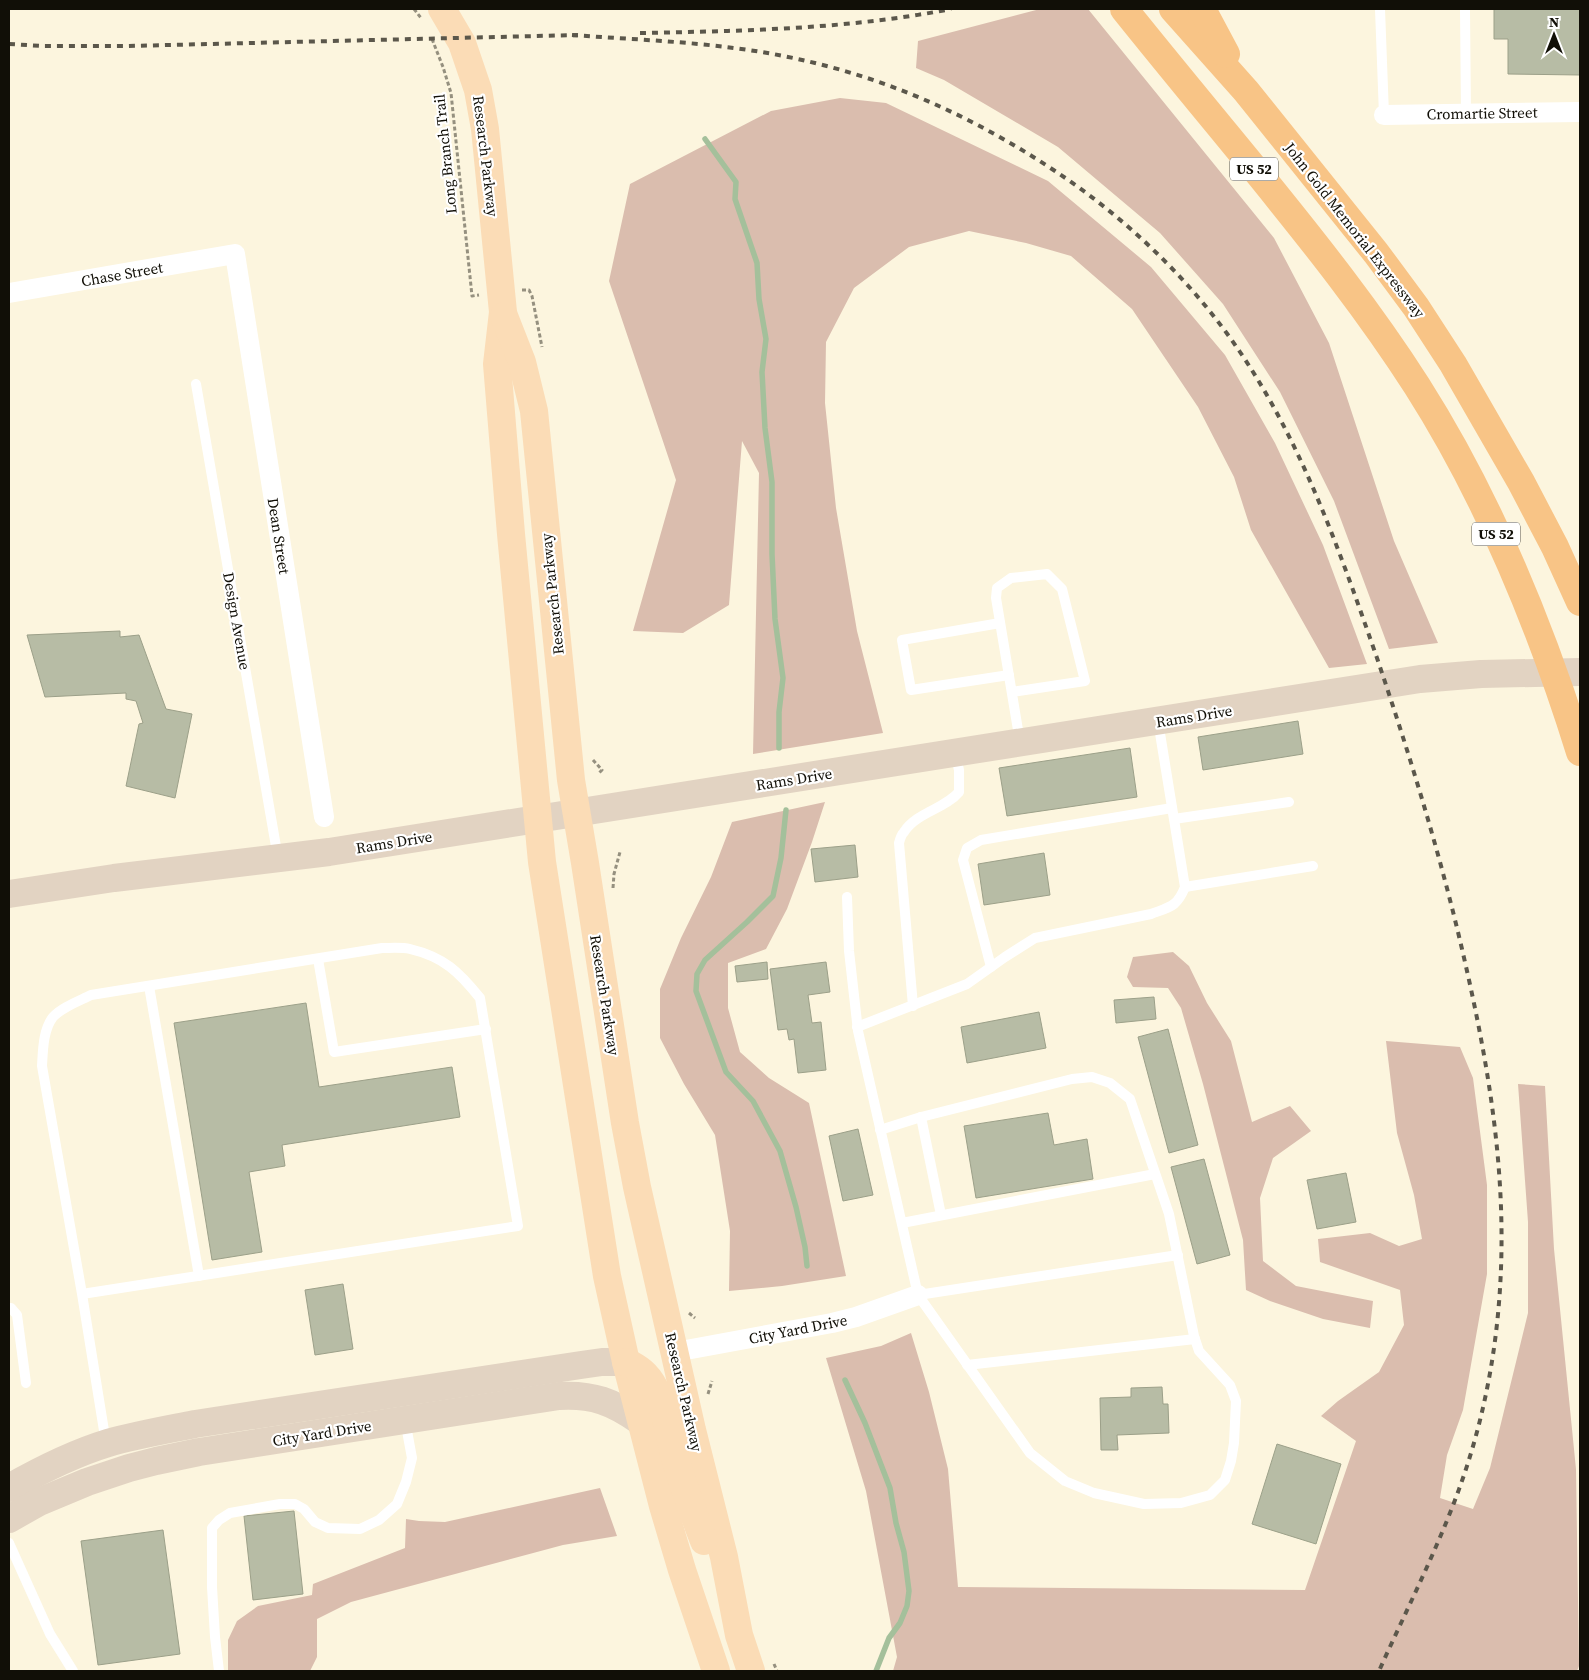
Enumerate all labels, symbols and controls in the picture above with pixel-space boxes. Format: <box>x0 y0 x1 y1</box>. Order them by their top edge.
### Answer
north arrow <box>1529 10 1579 60</box>
text: N <box>1549 12 1559 32</box>
street label: Long Branch Trail <box>428 92 462 215</box>
street label: Research Parkway <box>468 94 504 218</box>
street label: Cromartie Street <box>1426 102 1538 124</box>
street label: John Gold Memorial Expressway <box>1279 137 1430 322</box>
road number: US 52 <box>1230 157 1278 180</box>
street label: Chase Street <box>80 256 165 292</box>
street label: Dean Street <box>263 496 295 576</box>
road number: US 52 <box>1472 522 1520 546</box>
street label: Research Parkway <box>535 532 569 656</box>
street label: Design Avenue <box>218 570 256 672</box>
street label: Rams Drive <box>1154 700 1234 732</box>
street label: Rams Drive <box>754 763 834 795</box>
street label: Rams Drive <box>354 826 434 858</box>
street label: Research Parkway <box>585 933 625 1057</box>
street label: City Yard Drive <box>747 1309 849 1349</box>
street label: Research Parkway <box>660 1330 708 1454</box>
street label: City Yard Drive <box>271 1415 373 1451</box>

